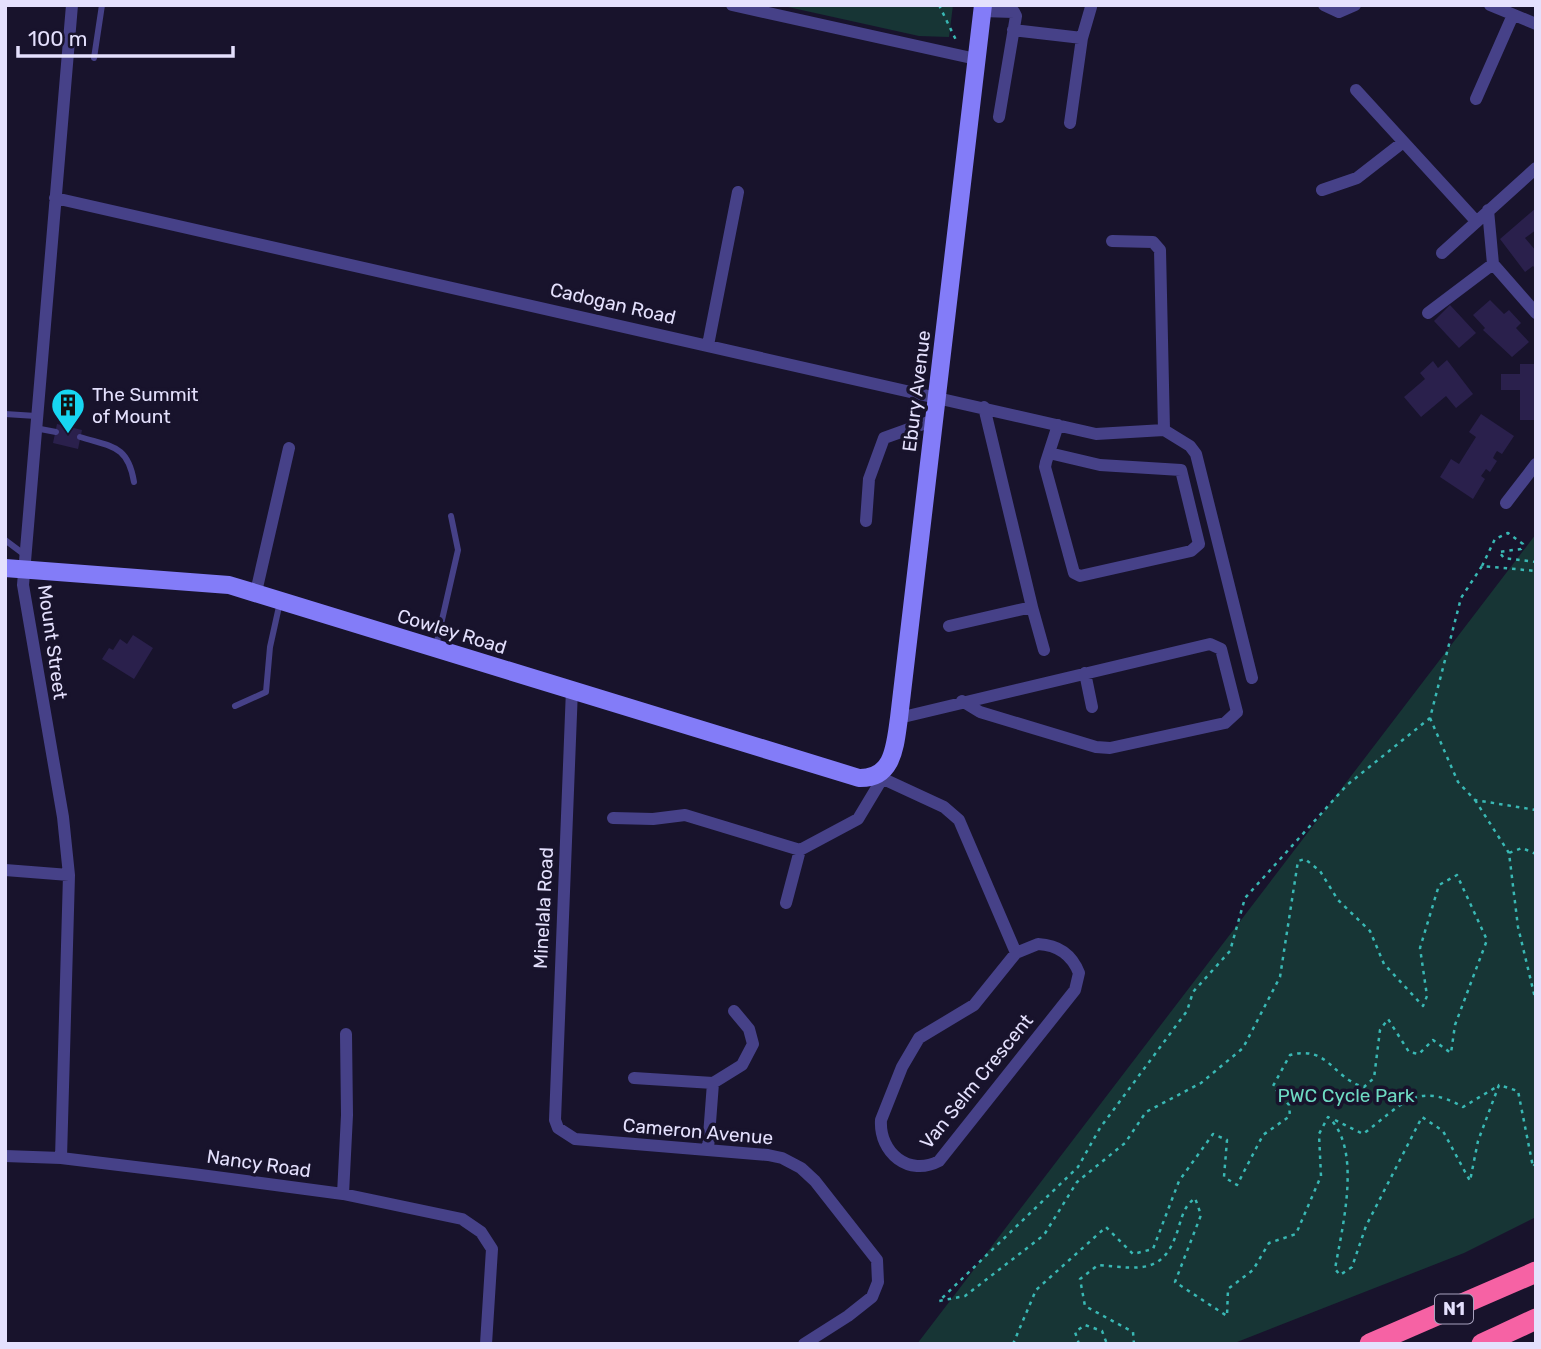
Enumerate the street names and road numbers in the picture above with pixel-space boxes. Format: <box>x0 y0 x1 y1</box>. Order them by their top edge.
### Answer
street label: Cadogan Road <box>548 278 678 329</box>
street label: Ebury Avenue <box>898 329 935 453</box>
street label: Mount Street <box>33 583 72 702</box>
street label: Cowley Road <box>394 604 509 659</box>
street label: Minelala Road <box>529 847 558 969</box>
street label: Van Selm Crescent <box>915 1009 1038 1153</box>
street label: Cameron Avenue <box>622 1113 774 1150</box>
street label: Nancy Road <box>205 1145 313 1182</box>
road number: N1 <box>1435 1294 1473 1324</box>

